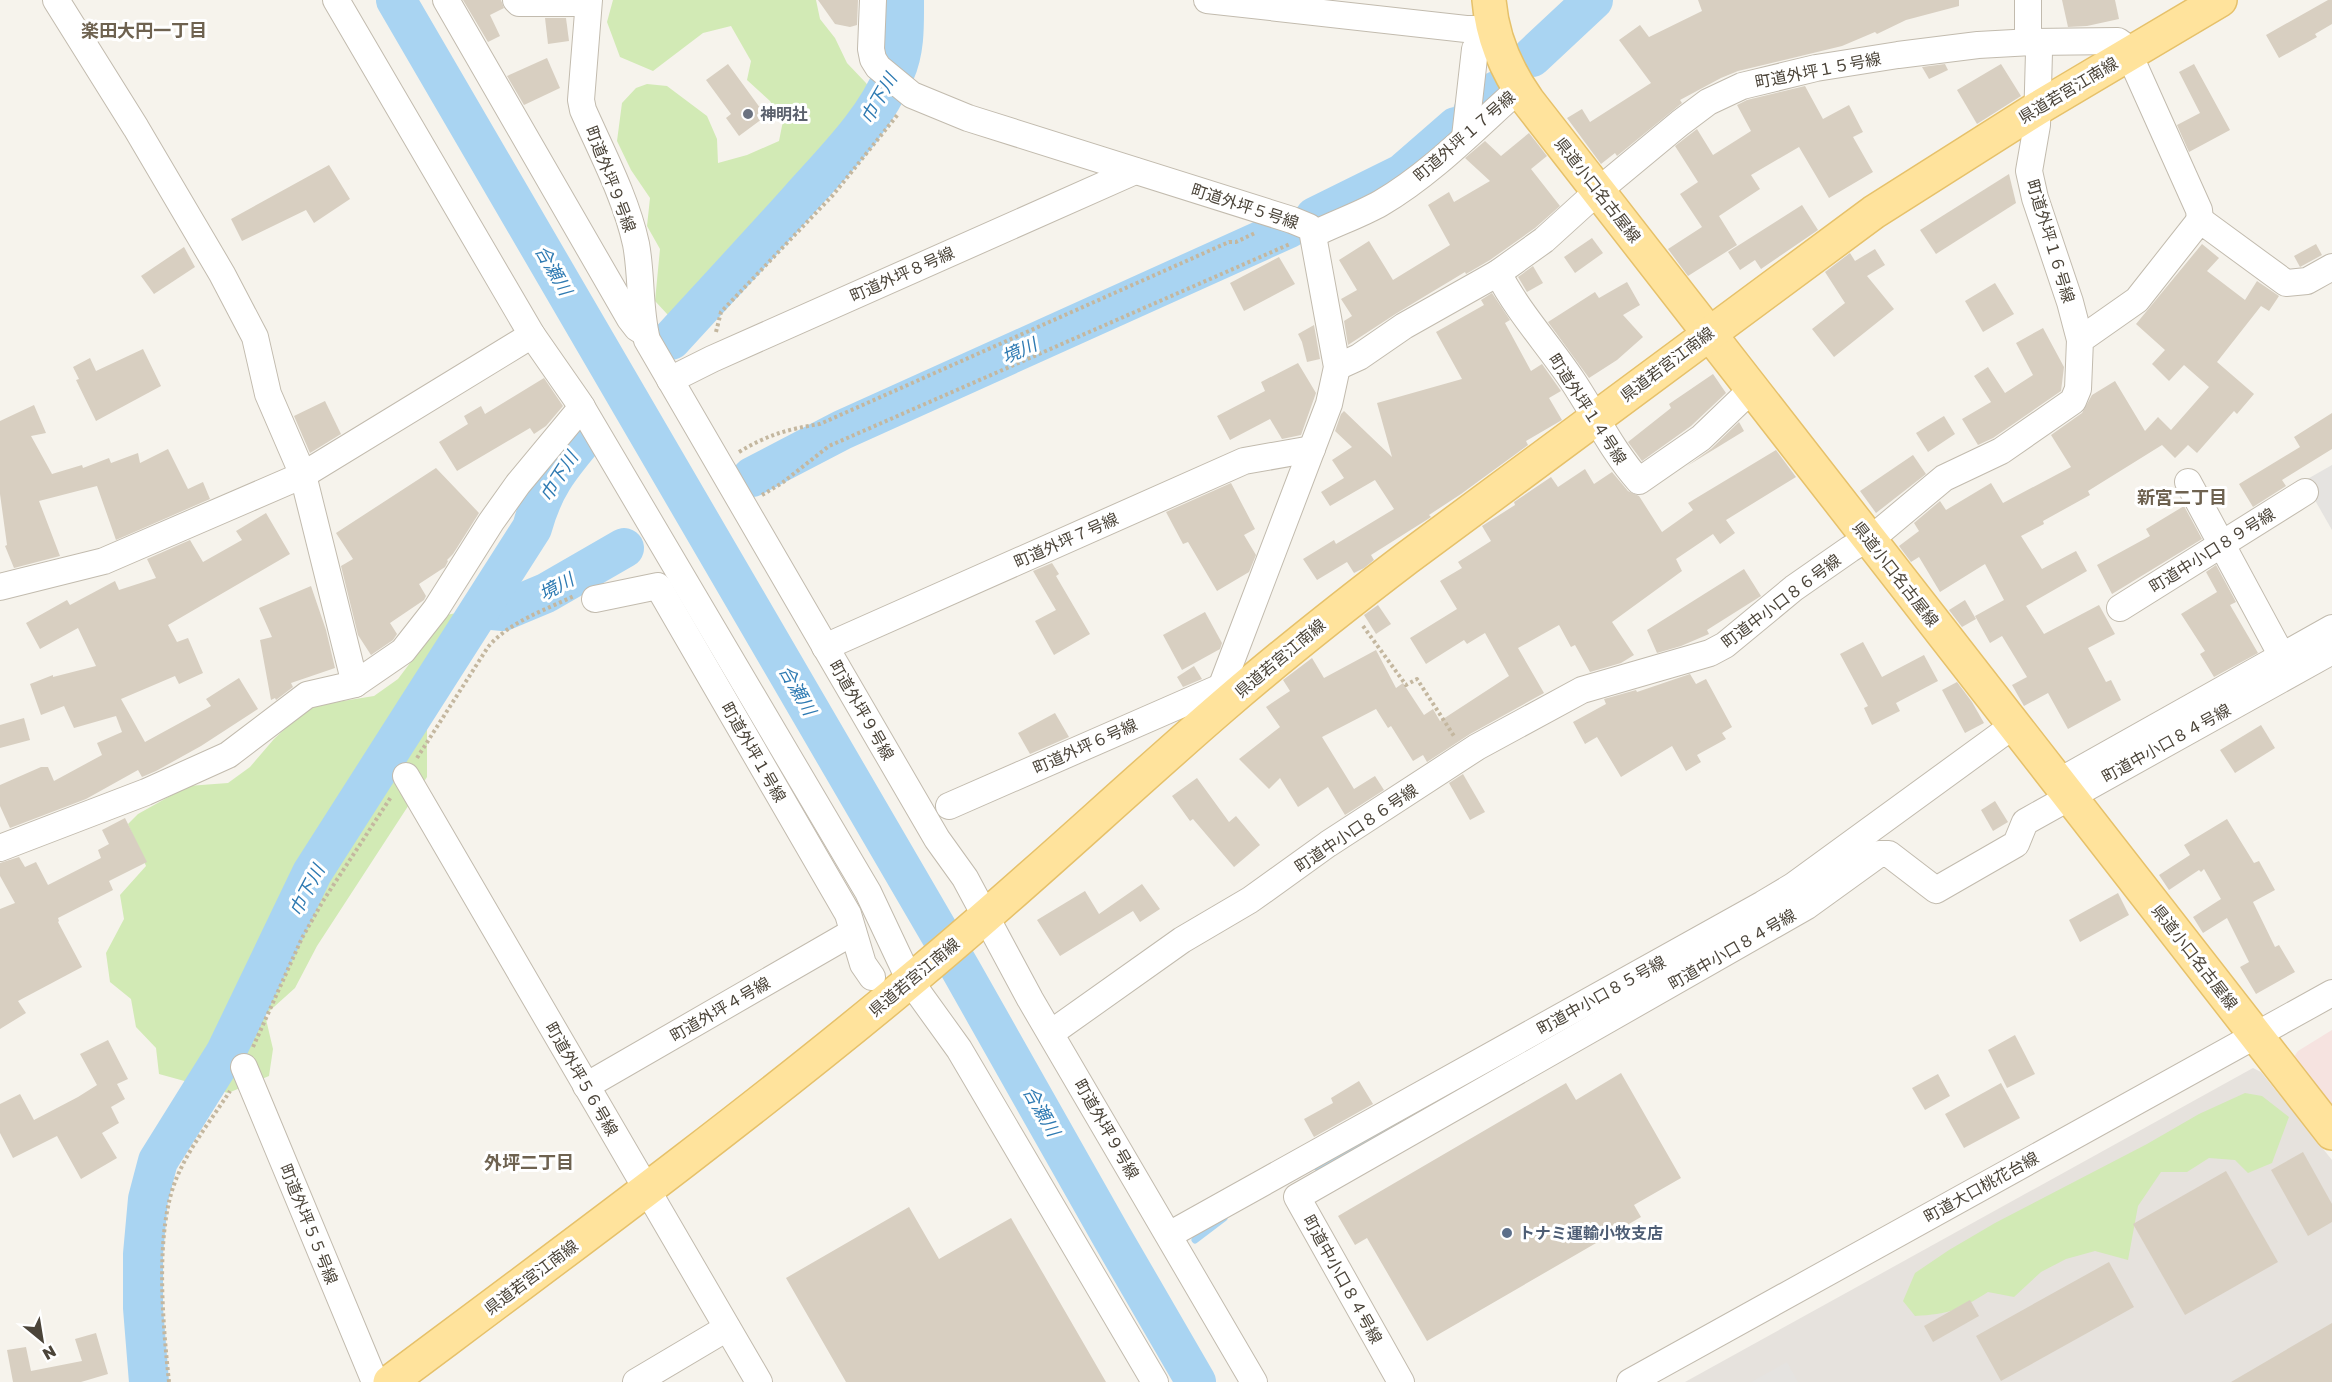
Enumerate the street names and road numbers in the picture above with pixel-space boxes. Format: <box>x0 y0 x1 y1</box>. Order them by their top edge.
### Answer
street label: 町道外坪１５号線 <box>1753 48 1883 92</box>
street label: 県道若宮江南線 <box>2015 53 2121 127</box>
street label: 町道外坪１７号線 <box>1409 86 1519 186</box>
street label: 町道外坪９号線 <box>582 123 640 235</box>
street label: 県道小口名古屋線 <box>1551 133 1645 247</box>
street label: 町道外坪１６号線 <box>2023 177 2079 305</box>
street label: 町道外坪５号線 <box>1189 179 1301 233</box>
street label: 町道外坪８号線 <box>847 242 957 306</box>
street label: 県道若宮江南線 <box>1616 322 1718 406</box>
street label: 町道外坪１４号線 <box>1545 350 1631 468</box>
street label: 町道中小口８９号線 <box>2146 503 2278 597</box>
street label: 町道外坪７号線 <box>1011 508 1121 572</box>
street label: 県道小口名古屋線 <box>1849 517 1943 631</box>
street label: 町道中小口８６号線 <box>1717 550 1845 652</box>
street label: 県道若宮江南線 <box>1231 614 1329 702</box>
street label: 町道外坪９号線 <box>825 656 899 764</box>
street label: 町道外坪１号線 <box>717 698 791 806</box>
street label: 町道中小口８４号線 <box>2098 699 2234 787</box>
street label: 町道外坪６号線 <box>1030 714 1140 778</box>
street label: 町道中小口８６号線 <box>1291 779 1421 877</box>
street label: 県道小口名古屋線 <box>2148 900 2242 1014</box>
street label: 町道中小口８４号線 <box>1665 904 1799 994</box>
street label: 県道若宮江南線 <box>865 933 963 1021</box>
street label: 町道中小口８５号線 <box>1533 951 1669 1039</box>
street label: 町道外坪４号線 <box>666 972 774 1046</box>
street label: 町道外坪５６号線 <box>541 1019 623 1139</box>
street label: 町道外坪９号線 <box>1070 1075 1144 1183</box>
street label: 町道大口桃花台線 <box>1920 1147 2042 1227</box>
street label: 町道外坪５５号線 <box>276 1161 342 1287</box>
street label: 町道中小口８４号線 <box>1299 1211 1387 1347</box>
street label: 県道若宮江南線 <box>480 1235 582 1319</box>

